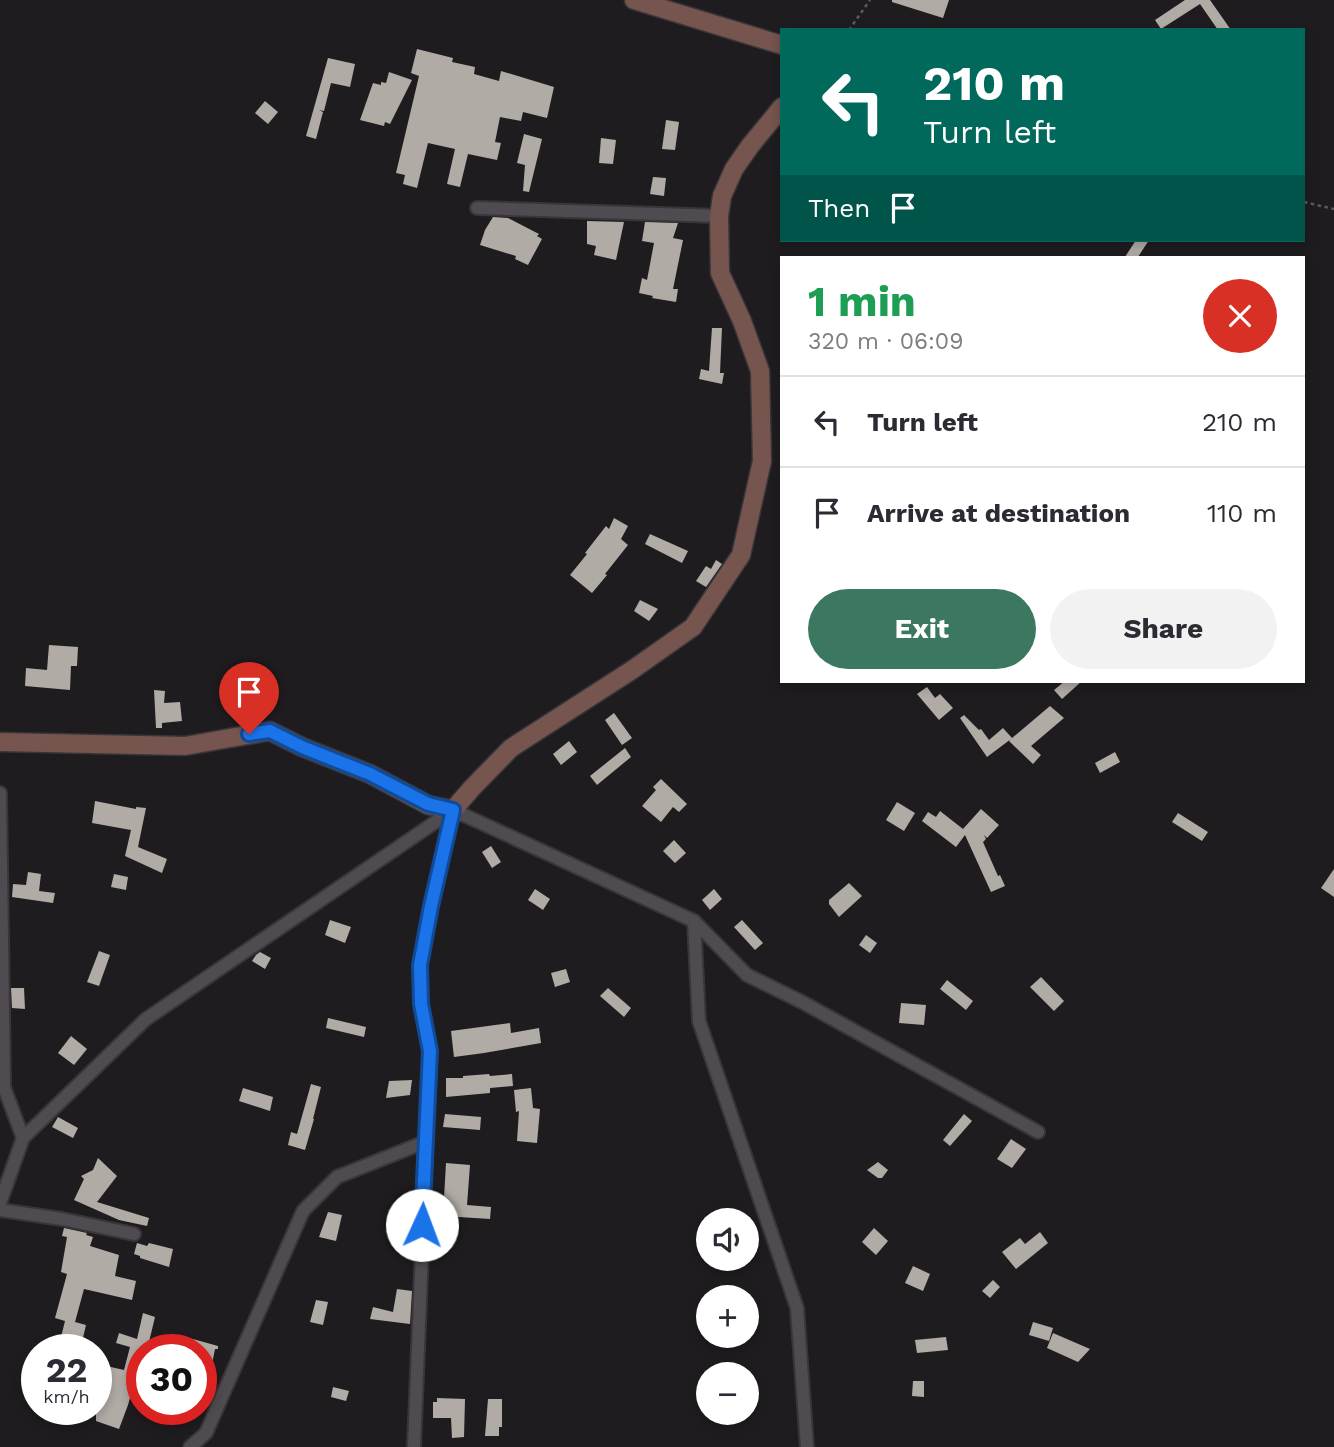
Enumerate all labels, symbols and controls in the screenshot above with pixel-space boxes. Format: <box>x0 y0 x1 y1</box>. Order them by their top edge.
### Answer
text: 210 m <box>923 54 1065 112</box>
icon: left <box>808 56 899 147</box>
text: Turn left <box>923 113 1056 151</box>
icon: arrive <box>884 189 922 227</box>
text: Then <box>808 193 870 223</box>
text: 1 min <box>808 277 916 326</box>
button: close <box>1203 279 1277 353</box>
text: 320 m · 06:09 <box>808 328 963 355</box>
icon: left <box>808 403 846 441</box>
text: Turn left <box>867 407 978 437</box>
text: 210 m <box>1202 407 1277 437</box>
icon: arrive <box>808 494 846 532</box>
text: Arrive at destination <box>867 498 1130 528</box>
text: 110 m <box>1207 498 1277 528</box>
button: Exit <box>808 589 1036 669</box>
button: Share <box>1050 589 1277 669</box>
pin <box>219 662 279 734</box>
icon: arrive <box>230 673 268 711</box>
position arrow <box>385 1188 459 1262</box>
map controls <box>696 1208 759 1425</box>
button: sound <box>696 1208 759 1271</box>
button: + <box>696 1285 759 1348</box>
speed limit sign: 30 <box>126 1334 217 1425</box>
text: 22 <box>46 1349 87 1391</box>
button: − <box>696 1362 759 1425</box>
text: km/h <box>43 1386 90 1407</box>

